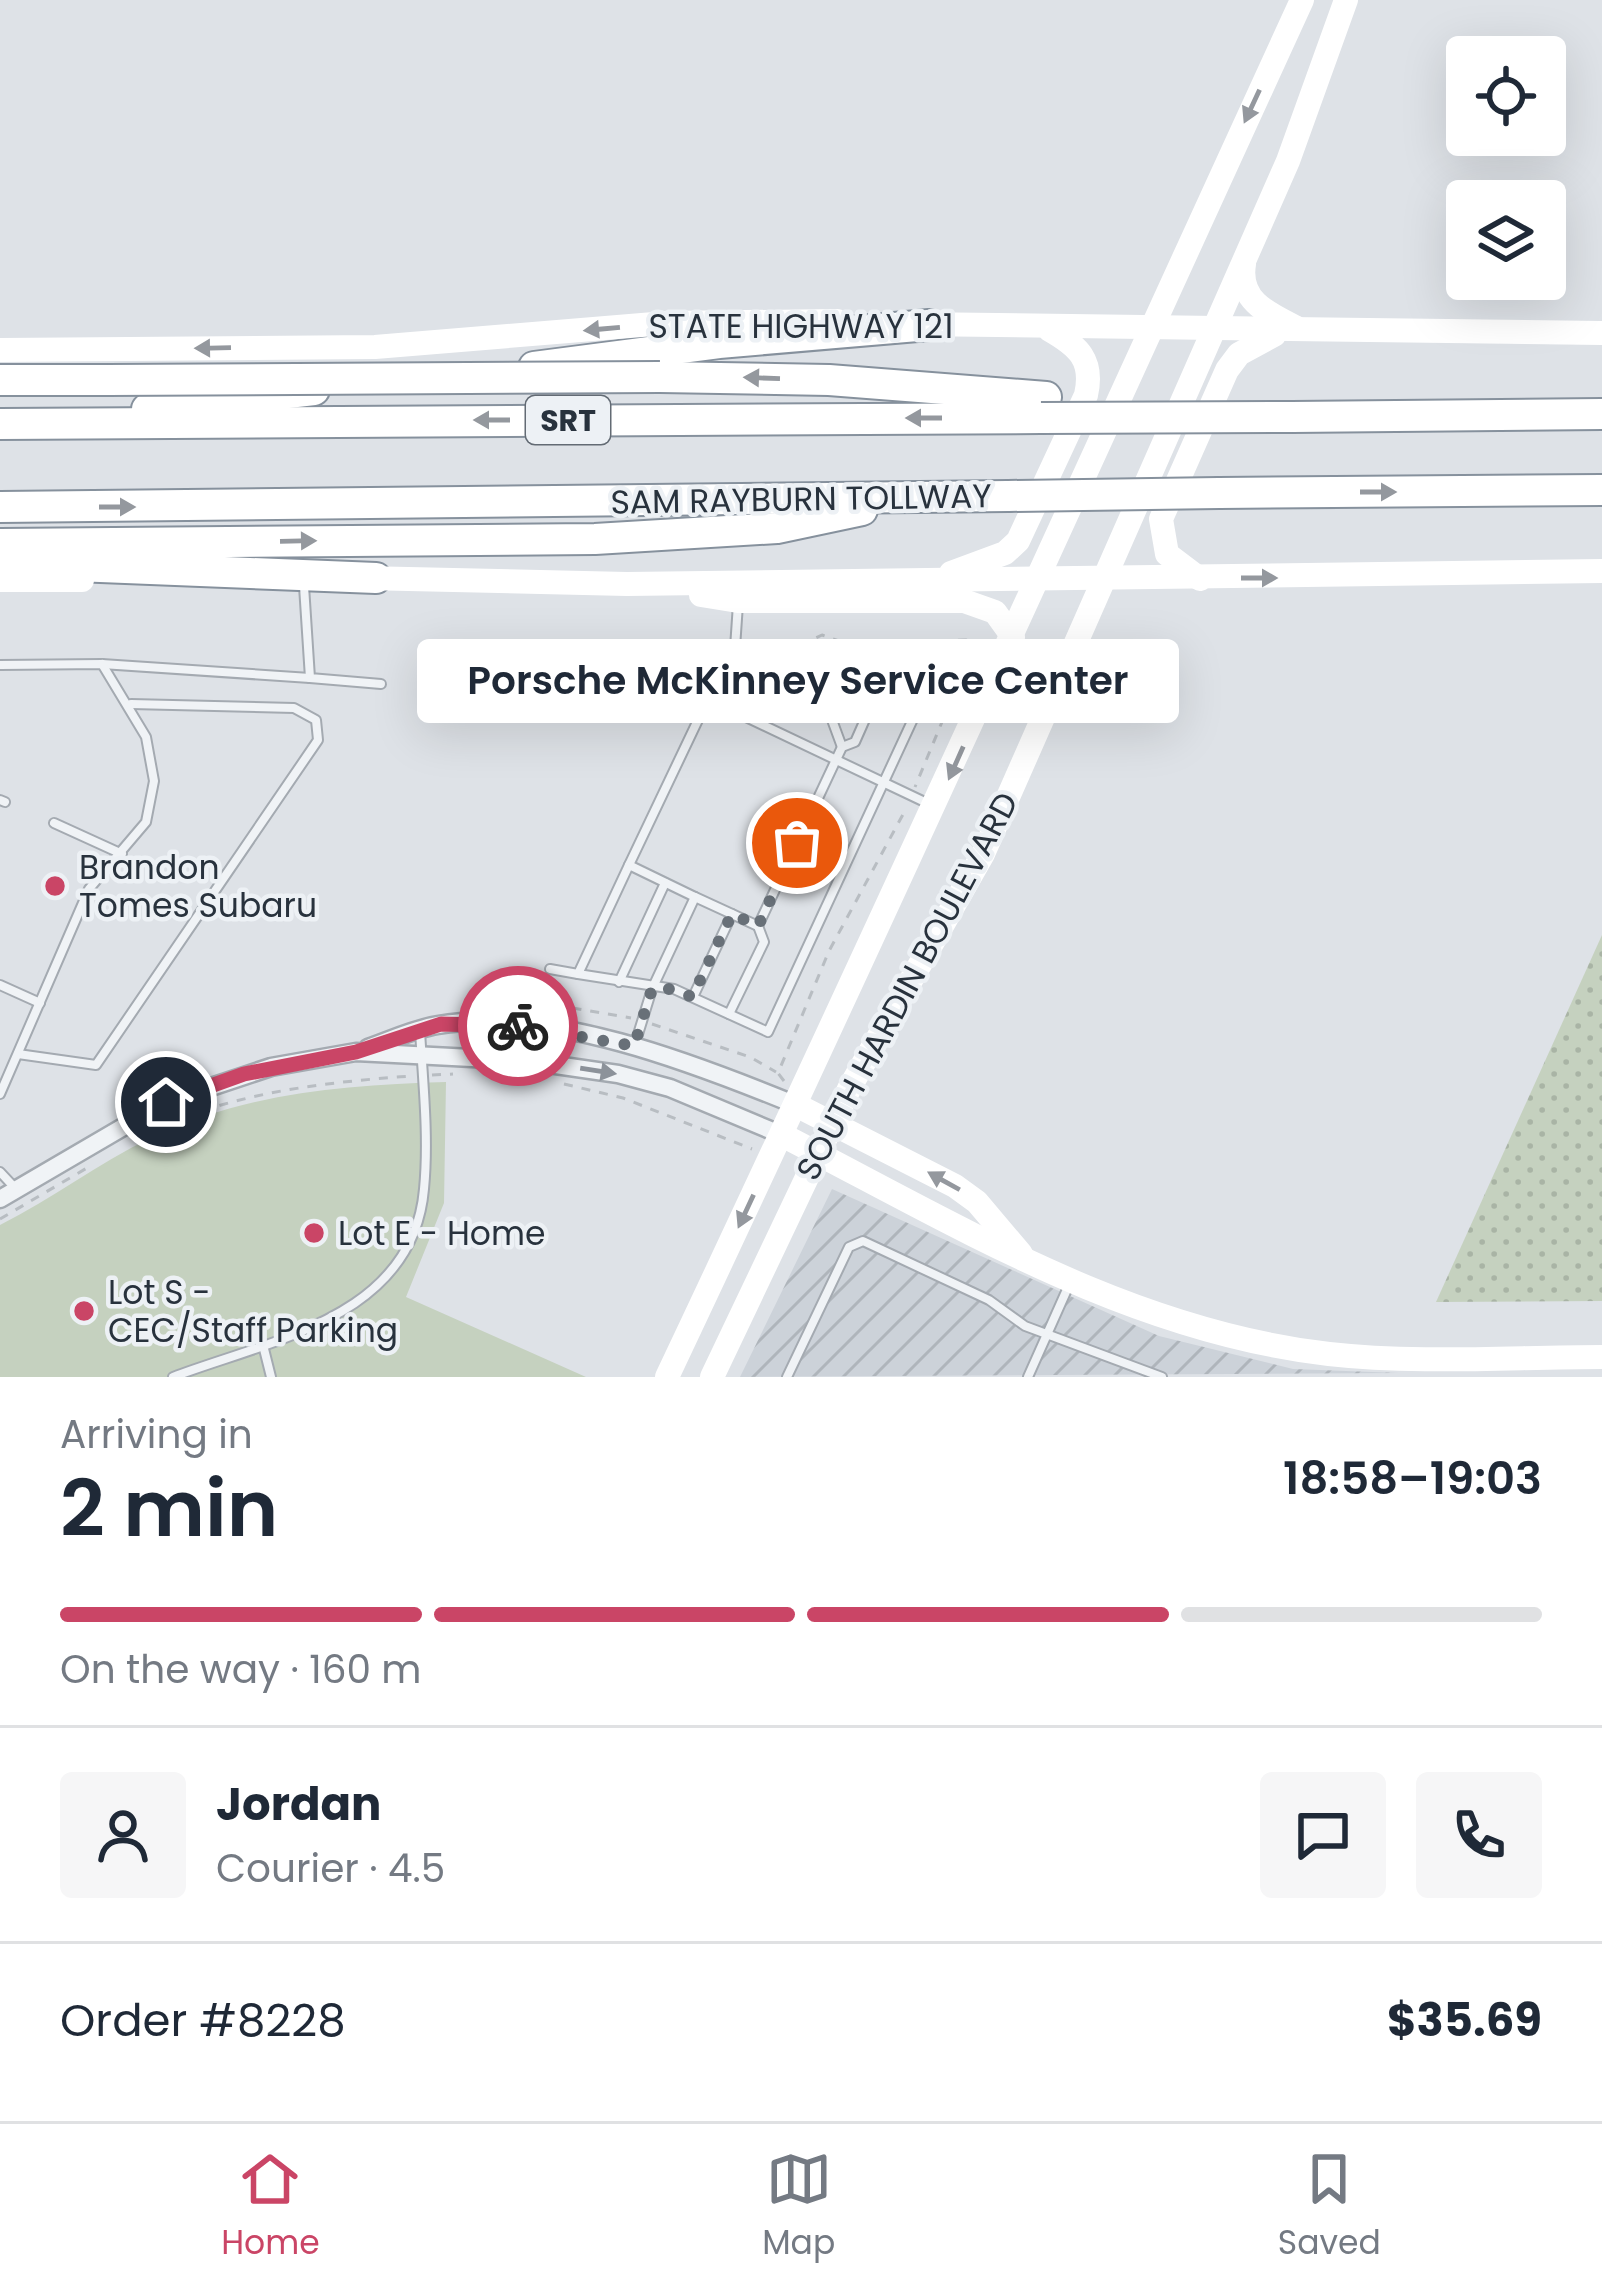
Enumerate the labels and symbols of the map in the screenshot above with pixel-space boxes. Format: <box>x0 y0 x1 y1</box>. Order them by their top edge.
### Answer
one-way arrow <box>1242 89 1262 124</box>
street label: STATE HIGHWAY 121 <box>648 303 954 350</box>
one-way arrow <box>583 320 621 339</box>
one-way arrow <box>193 338 231 358</box>
one-way arrow <box>742 368 780 387</box>
road number: SRT <box>526 396 610 444</box>
one-way arrow <box>904 408 942 428</box>
one-way arrow <box>472 410 510 430</box>
street label: SAM RAYBURN TOLLWAY <box>610 472 992 526</box>
one-way arrow <box>1360 482 1398 502</box>
one-way arrow <box>99 497 137 517</box>
one-way arrow <box>280 532 318 551</box>
one-way arrow <box>1241 568 1279 588</box>
callout: Porsche McKinney Service Center <box>416 639 1178 723</box>
one-way arrow <box>946 746 966 781</box>
street label: SOUTH HARDIN BOULEVARD <box>785 784 1029 1188</box>
pin <box>746 792 848 894</box>
place label: Brandon Tomes Subaru <box>79 844 317 929</box>
marker: Brandon Tomes Subaru <box>42 873 68 899</box>
courier <box>458 966 578 1086</box>
pin <box>115 1051 217 1153</box>
one-way arrow <box>580 1062 617 1081</box>
one-way arrow <box>926 1171 961 1192</box>
one-way arrow <box>736 1194 756 1229</box>
place label: Lot E - Home <box>338 1210 545 1257</box>
marker: Lot E - Home <box>301 1220 327 1246</box>
place label: Lot S - CEC/Staff Parking <box>108 1269 398 1354</box>
marker: Lot S - CEC/Staff Parking <box>71 1298 97 1324</box>

